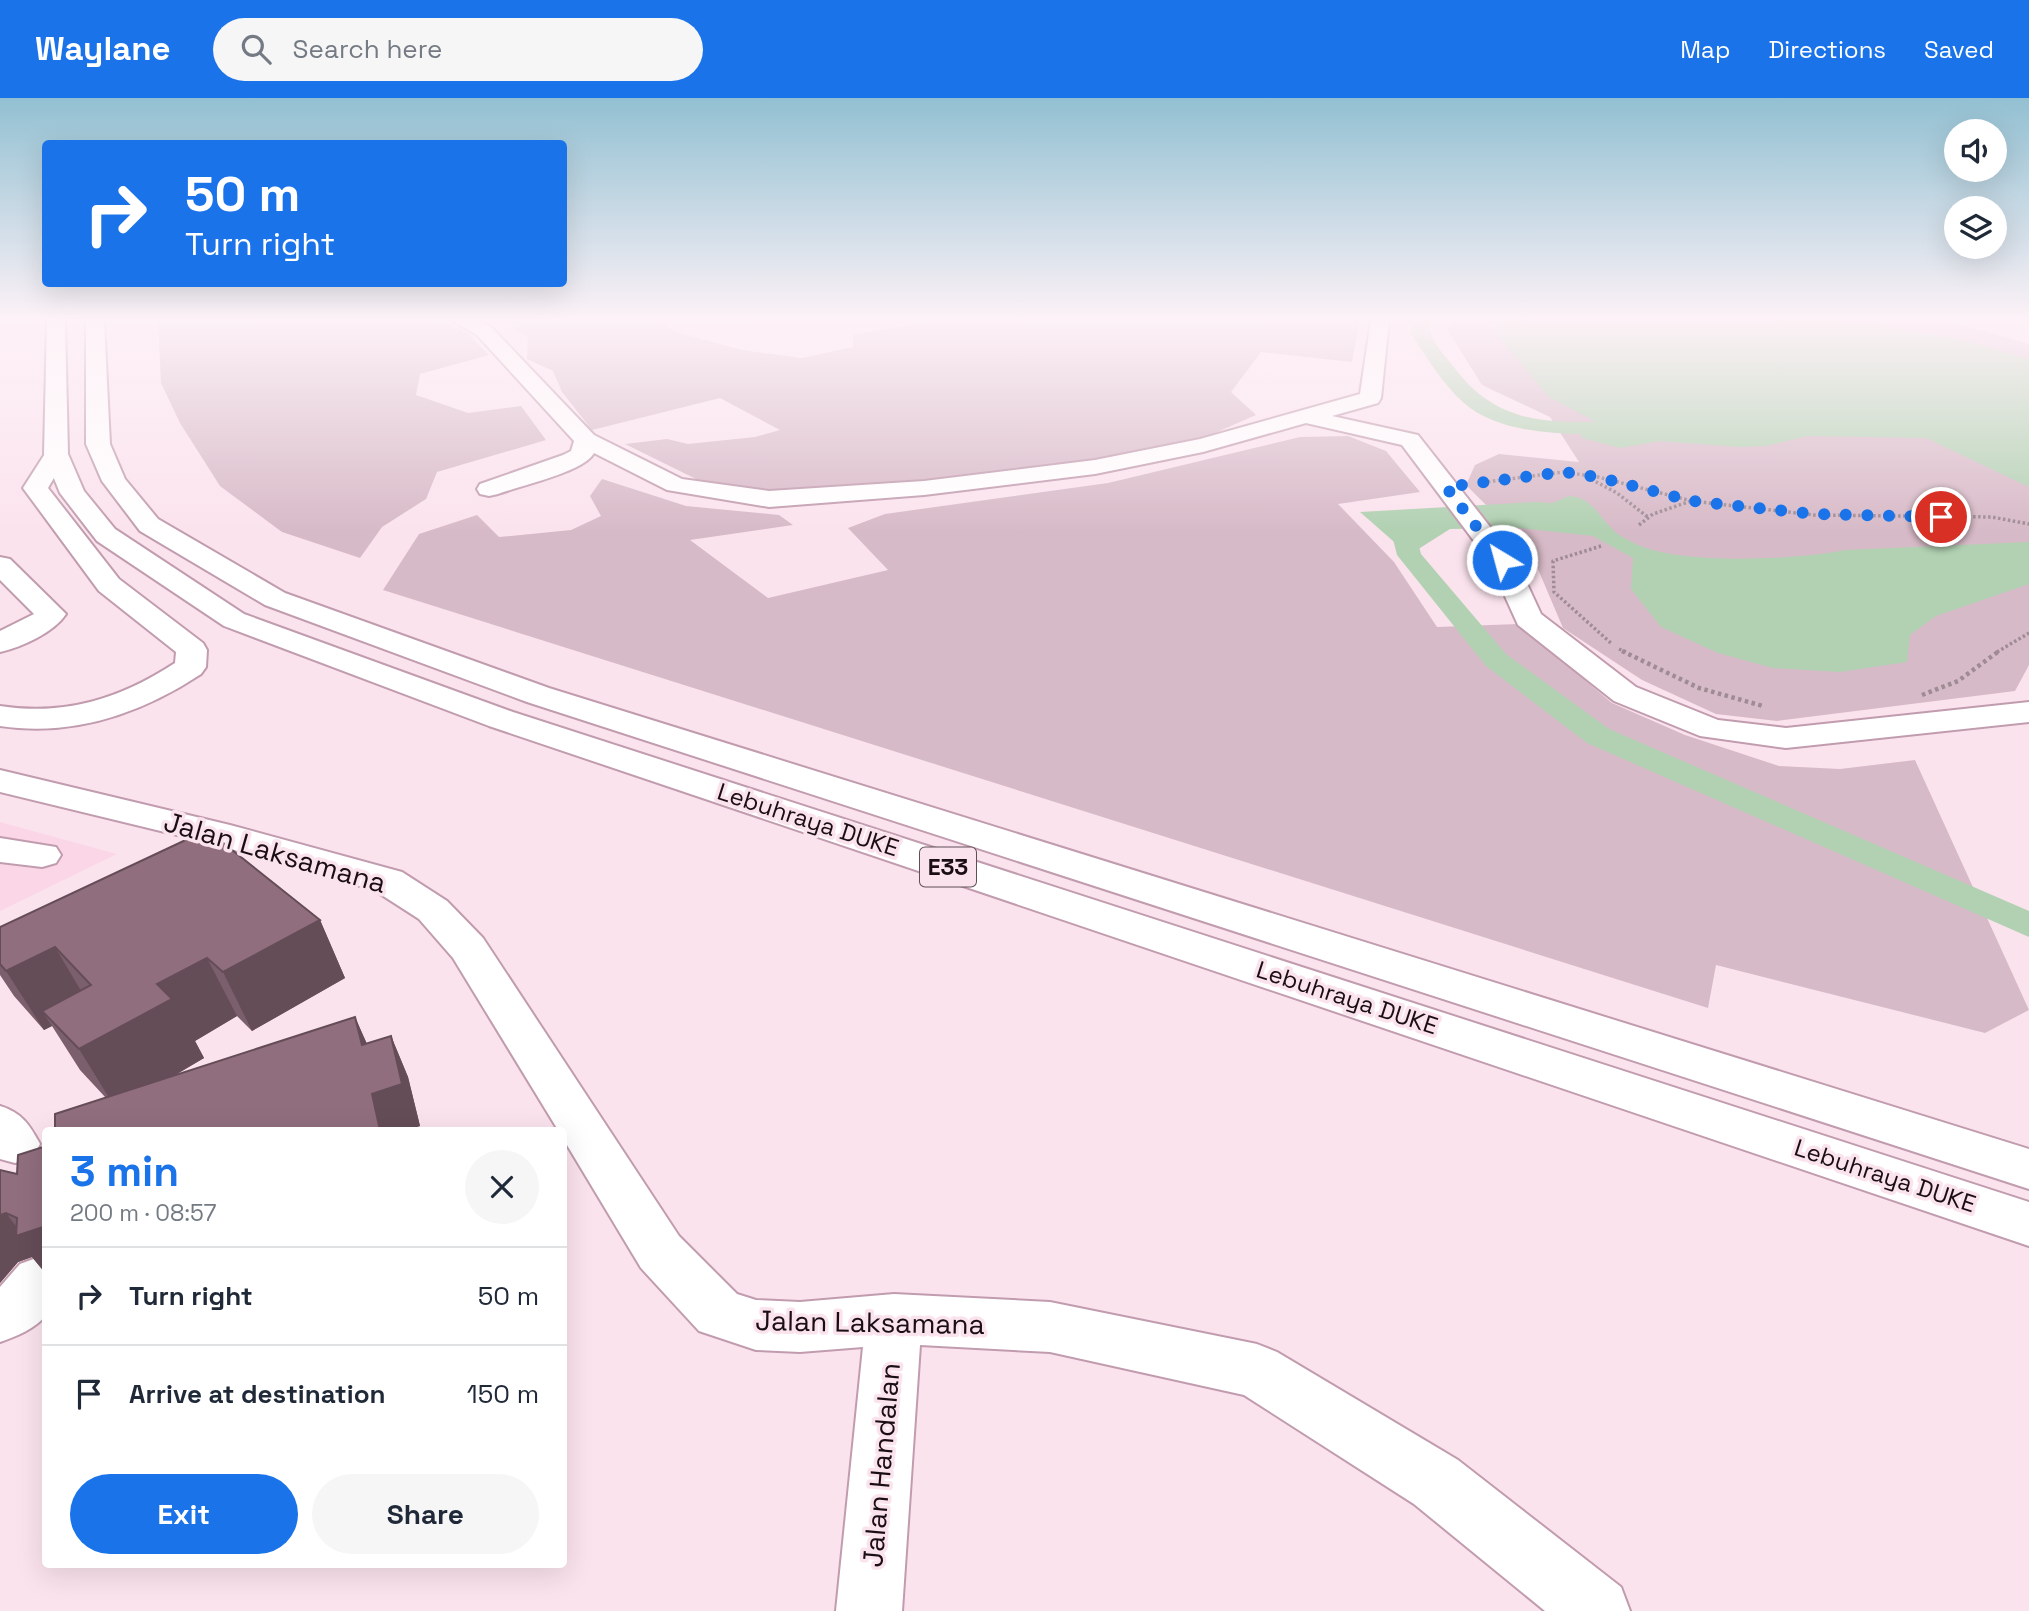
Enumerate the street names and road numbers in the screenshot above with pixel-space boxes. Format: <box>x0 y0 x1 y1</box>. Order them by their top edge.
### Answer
street label: Lebuhraya DUKE <box>714 776 903 863</box>
street label: Jalan Laksamana <box>160 803 390 901</box>
road number: E33 <box>920 848 976 887</box>
street label: Lebuhraya DUKE <box>1253 954 1442 1041</box>
street label: Lebuhraya DUKE <box>1791 1132 1980 1219</box>
street label: Jalan Laksamana <box>755 1302 985 1342</box>
street label: Jalan Handalan <box>854 1361 908 1569</box>

